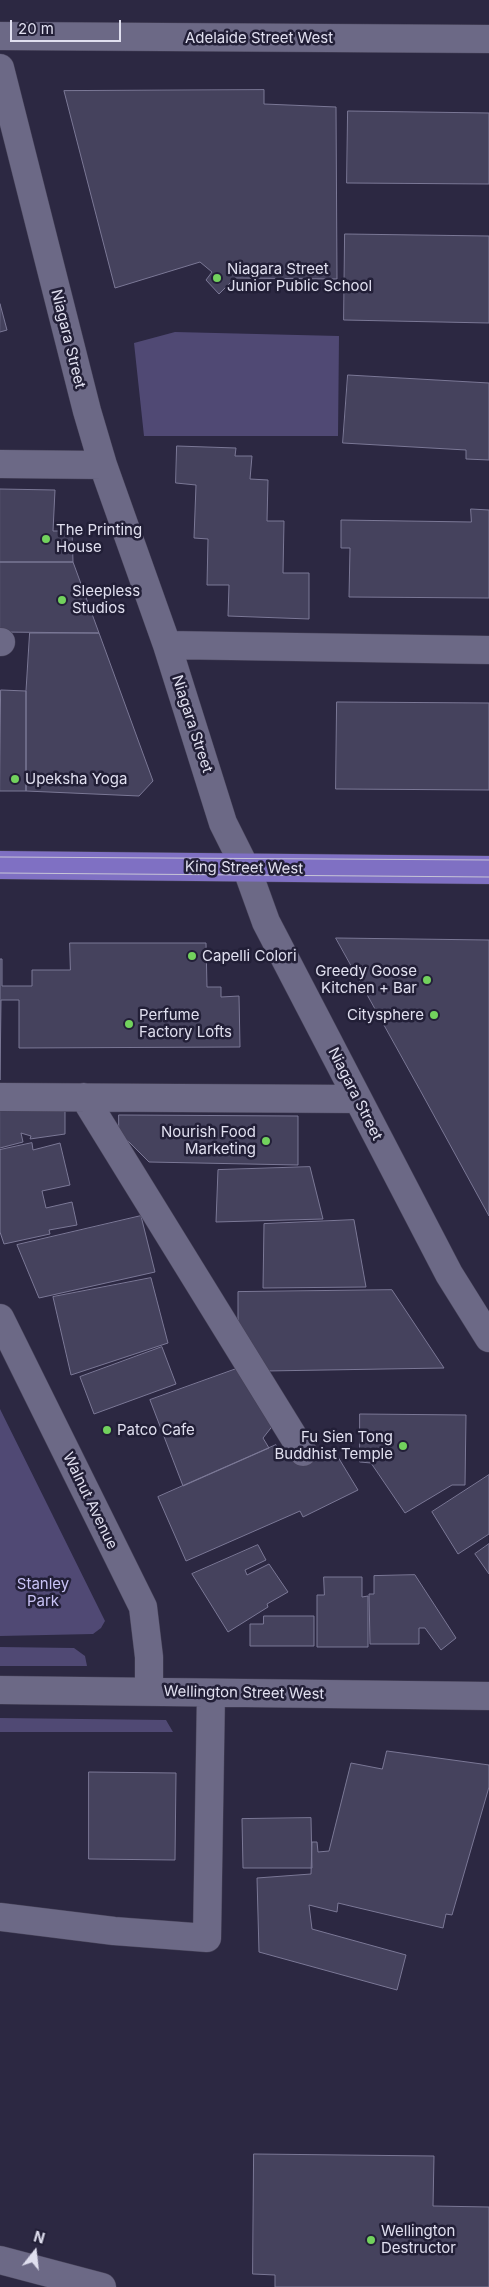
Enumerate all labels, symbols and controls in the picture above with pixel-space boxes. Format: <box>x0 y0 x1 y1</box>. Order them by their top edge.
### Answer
scale bar <box>12 10 124 42</box>
text: 20 m <box>18 19 54 38</box>
street label: Adelaide Street West <box>185 29 333 47</box>
place label: Niagara Street Junior Public School <box>227 260 372 295</box>
marker: Niagara Street Junior Public School <box>211 272 223 284</box>
street label: Niagara Street <box>47 288 89 390</box>
place label: The Printing House <box>56 521 142 556</box>
marker: The Printing House <box>40 533 52 545</box>
place label: Sleepless Studios <box>72 582 140 617</box>
marker: Sleepless Studios <box>56 594 68 606</box>
street label: Niagara Street <box>168 673 216 775</box>
place label: Upeksha Yoga <box>25 770 127 788</box>
marker: Upeksha Yoga <box>9 773 21 785</box>
street label: King Street West <box>185 858 303 878</box>
place label: Capelli Colori <box>202 947 297 965</box>
marker: Capelli Colori <box>186 950 198 962</box>
place label: Greedy Goose Kitchen + Bar <box>315 962 417 997</box>
marker: Greedy Goose Kitchen + Bar <box>421 974 433 986</box>
place label: Perfume Factory Lofts <box>139 1006 232 1041</box>
place label: Citysphere <box>347 1006 424 1024</box>
marker: Citysphere <box>428 1009 440 1021</box>
marker: Perfume Factory Lofts <box>123 1018 135 1030</box>
street label: Niagara Street <box>324 1045 386 1143</box>
place label: Nourish Food Marketing <box>161 1123 256 1158</box>
marker: Nourish Food Marketing <box>260 1135 272 1147</box>
place label: Patco Cafe <box>117 1421 195 1439</box>
marker: Patco Cafe <box>101 1424 113 1436</box>
place label: Fu Sien Tong Buddhist Temple <box>274 1428 393 1463</box>
marker: Fu Sien Tong Buddhist Temple <box>397 1440 409 1452</box>
street label: Walnut Avenue <box>59 1450 121 1552</box>
park label: Stanley Park <box>17 1575 69 1610</box>
street label: Wellington Street West <box>164 1683 324 1703</box>
place label: Wellington Destructor <box>381 2222 456 2257</box>
north arrow <box>10 2227 60 2277</box>
text: N <box>32 2227 47 2247</box>
marker: Wellington Destructor <box>365 2234 377 2246</box>

